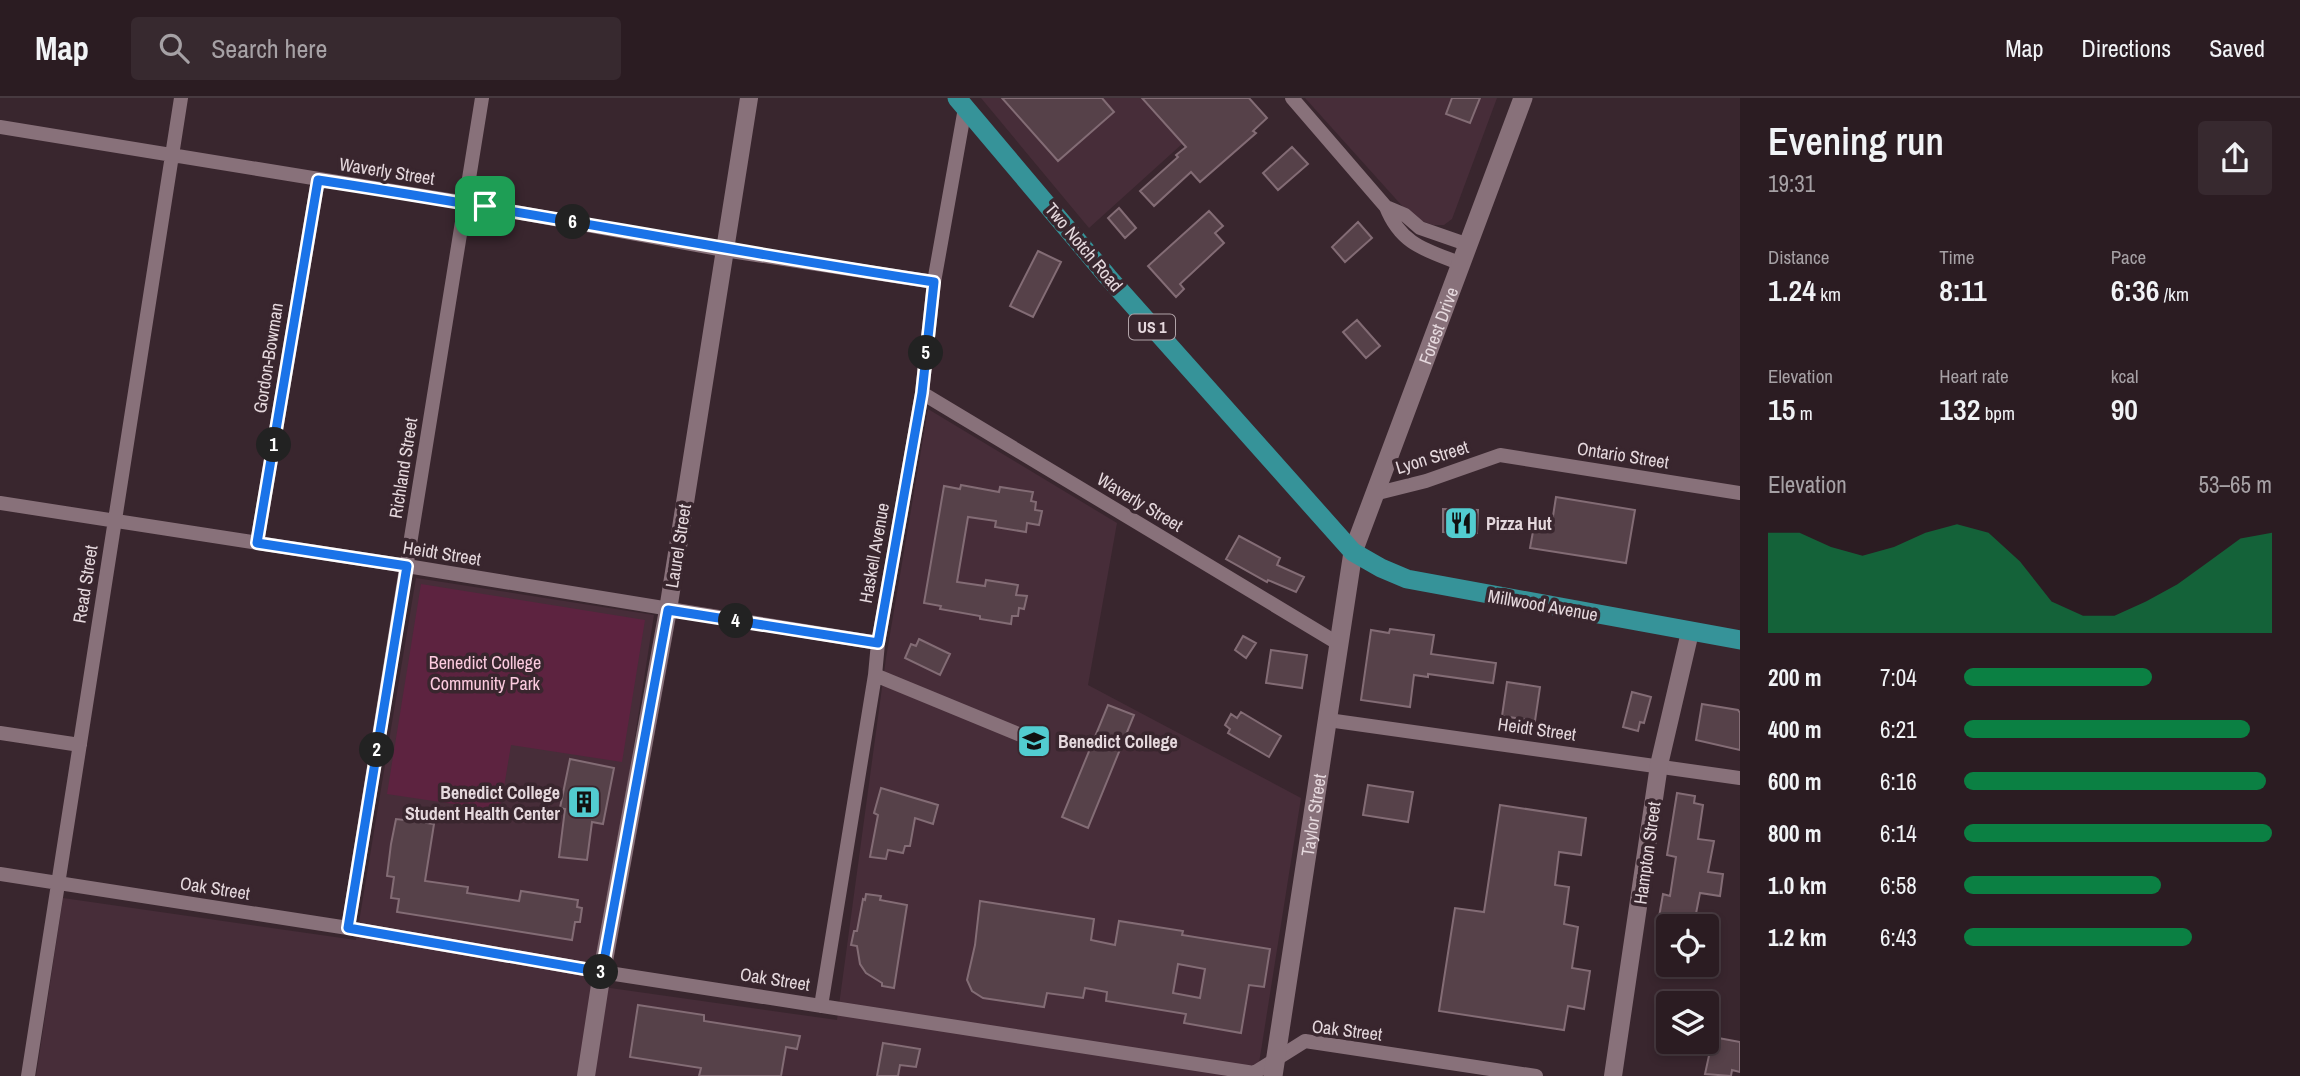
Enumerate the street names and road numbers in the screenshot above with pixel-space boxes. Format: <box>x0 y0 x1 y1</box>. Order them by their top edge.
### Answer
street label: Waverly Street <box>338 151 436 191</box>
street label: Two Notch Road <box>1039 197 1129 297</box>
street label: Forest Drive <box>1412 283 1464 368</box>
street label: Gordon-Bowman <box>247 301 289 415</box>
road number: US 1 <box>1129 314 1175 340</box>
street label: Richland Street <box>383 416 423 520</box>
street label: Lyon Street <box>1393 434 1471 480</box>
street label: Ontario Street <box>1575 435 1671 475</box>
street label: Waverly Street <box>1092 466 1188 538</box>
street label: Haskell Avenue <box>853 501 895 605</box>
street label: Laurel Street <box>659 502 697 590</box>
street label: Heidt Street <box>401 534 483 572</box>
street label: Read Street <box>66 543 104 625</box>
street label: Millwood Avenue <box>1486 583 1600 627</box>
street label: Heidt Street <box>1496 711 1578 747</box>
street label: Taylor Street <box>1294 772 1331 858</box>
street label: Hampton Street <box>1627 800 1667 906</box>
street label: Oak Street <box>178 870 252 906</box>
street label: Oak Street <box>738 961 812 997</box>
street label: Oak Street <box>1310 1013 1384 1047</box>

